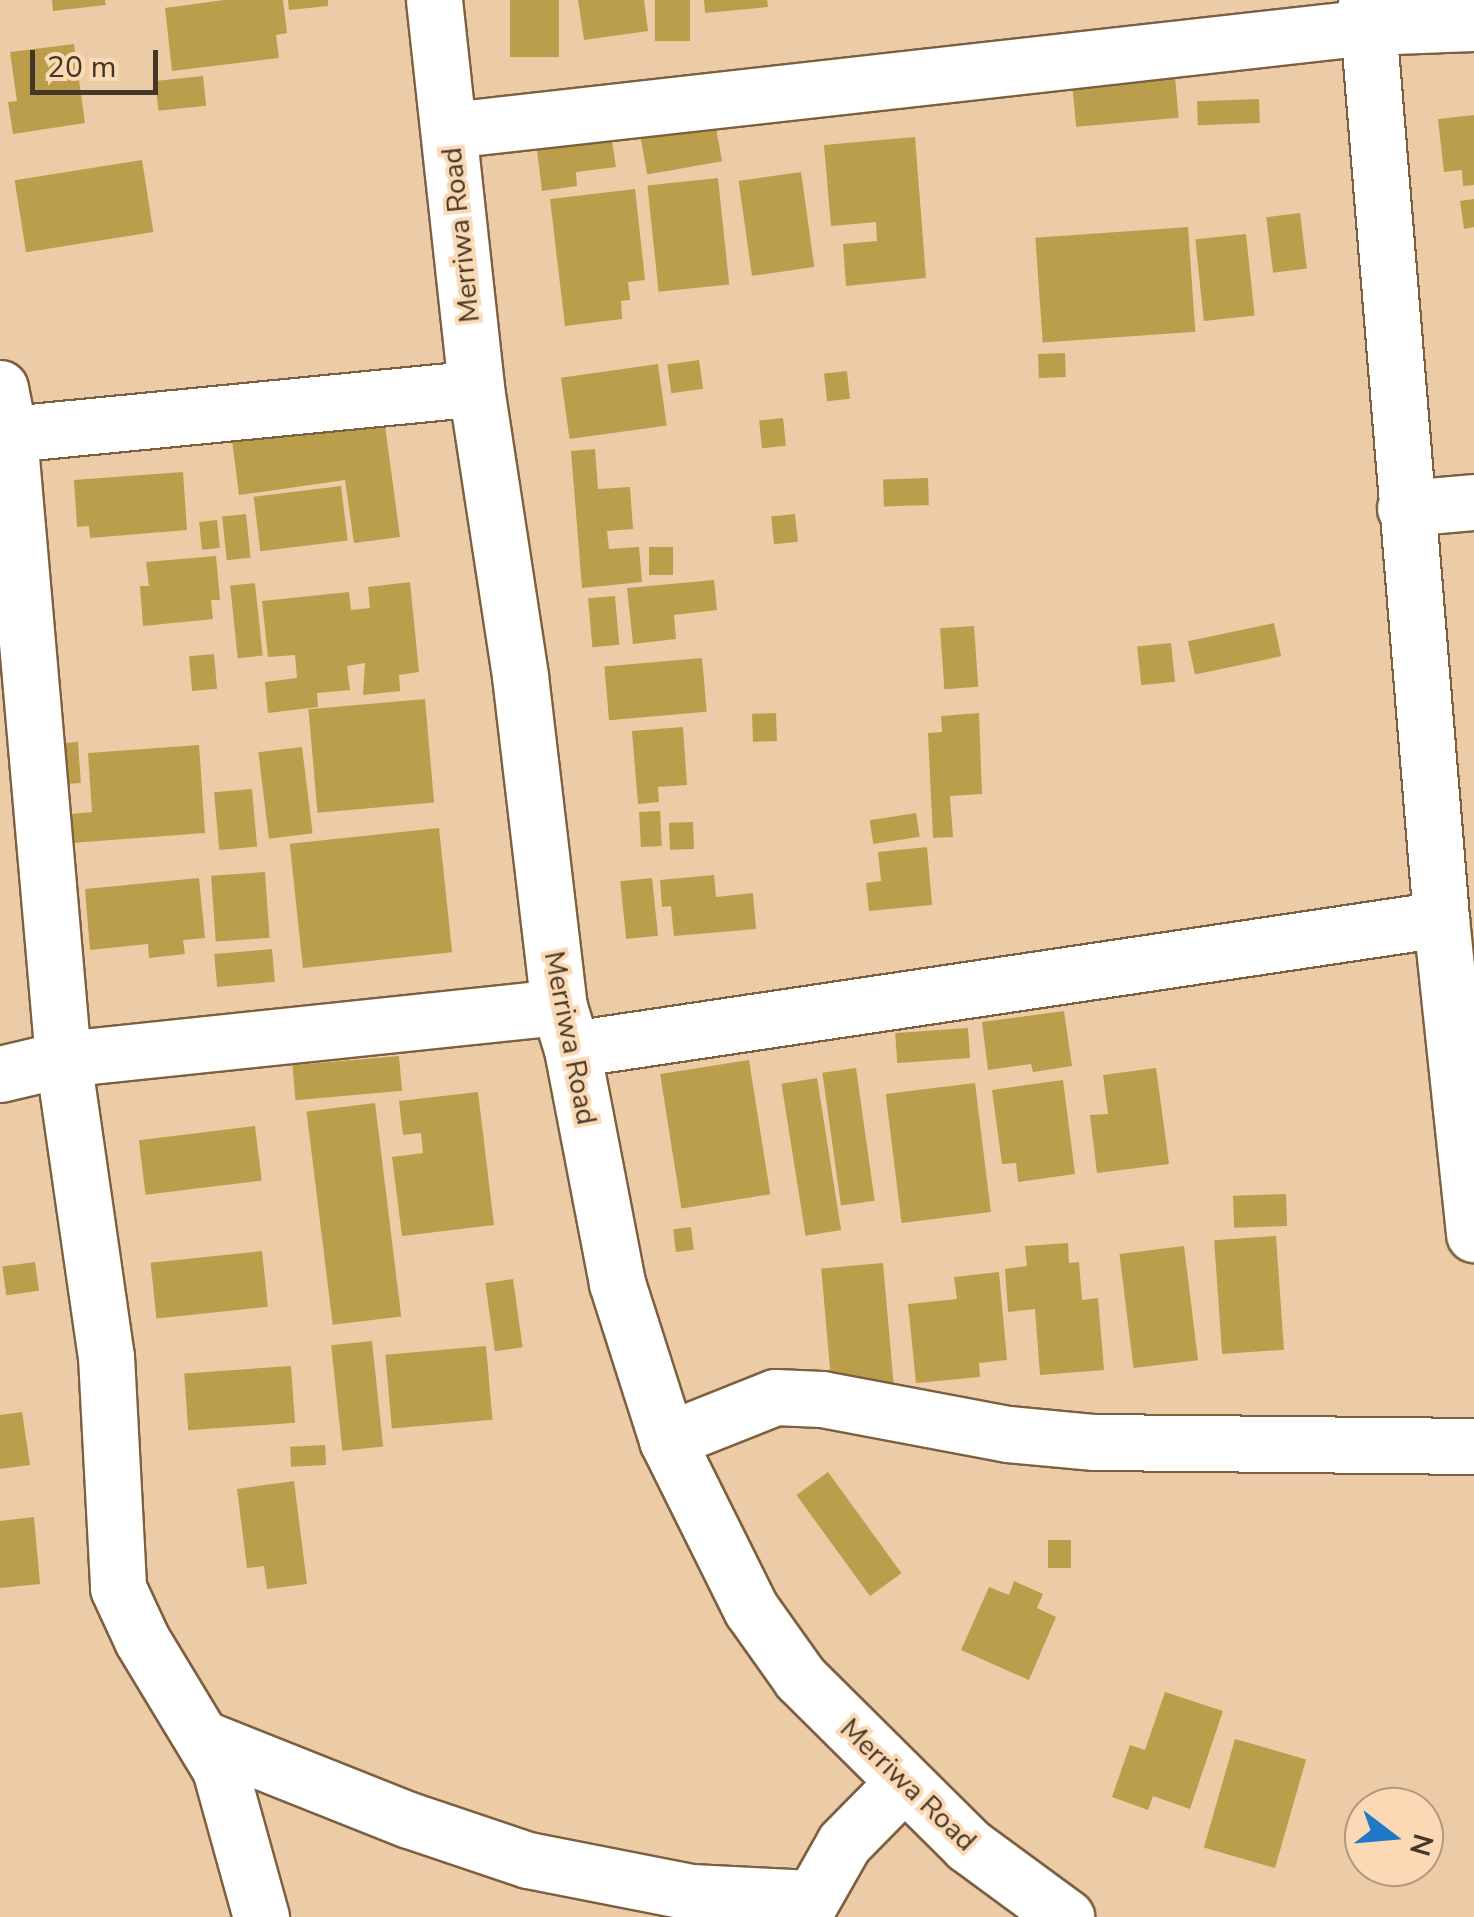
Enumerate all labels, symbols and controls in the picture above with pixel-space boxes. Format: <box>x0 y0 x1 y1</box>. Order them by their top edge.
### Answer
scale bar <box>35 30 162 92</box>
text: 20 m <box>47 47 116 88</box>
street label: Merriwa Road <box>435 146 487 324</box>
street label: Merriwa Road <box>537 948 603 1128</box>
street label: Merriwa Road <box>833 1712 983 1858</box>
north arrow <box>1344 1787 1444 1887</box>
text: N <box>1400 1829 1442 1860</box>

